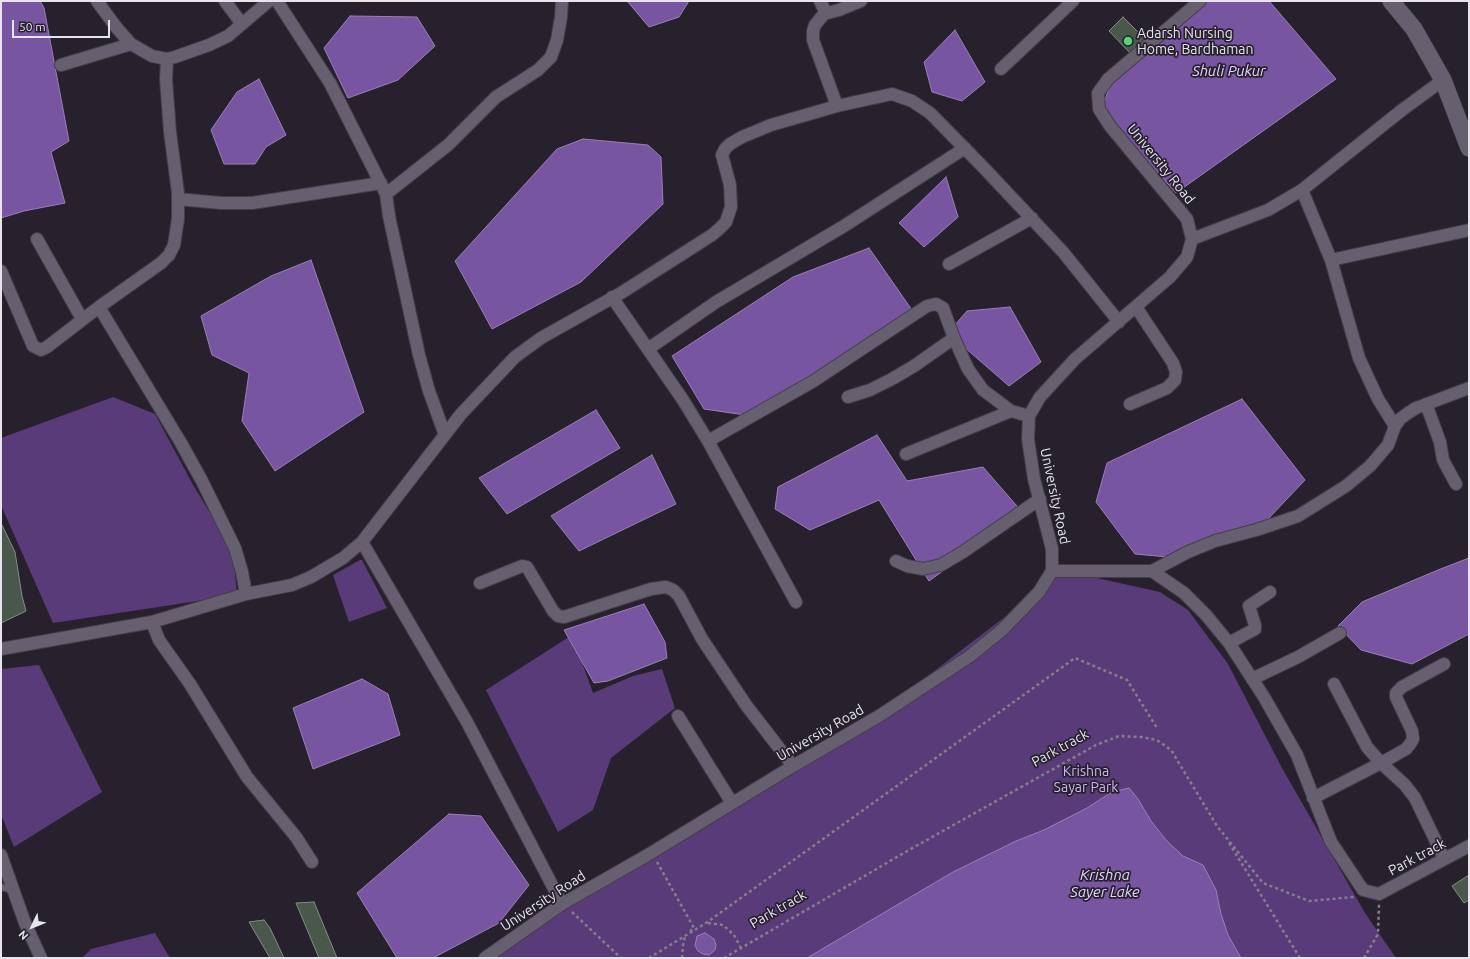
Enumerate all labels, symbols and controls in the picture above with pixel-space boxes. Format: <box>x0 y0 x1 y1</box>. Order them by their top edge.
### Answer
scale bar <box>14 12 112 38</box>
text: 50 m <box>19 20 46 33</box>
place label: Adarsh Nursing Home, Bardhaman <box>1137 25 1253 58</box>
marker: Adarsh Nursing Home, Bardhaman <box>1122 35 1134 47</box>
water label: Shuli Pukur <box>1192 62 1266 80</box>
street label: University Road <box>1124 121 1198 207</box>
street label: University Road <box>1037 446 1073 546</box>
street label: University Road <box>773 701 867 765</box>
street label: Park track <box>1029 725 1091 771</box>
park label: Krishna Sayar Park <box>1054 763 1118 796</box>
street label: Park track <box>1385 835 1449 879</box>
water label: Krishna Sayer Lake <box>1070 866 1140 901</box>
street label: University Road <box>497 867 589 935</box>
street label: Park track <box>747 886 809 932</box>
north arrow <box>12 907 52 947</box>
text: N <box>16 928 30 942</box>

